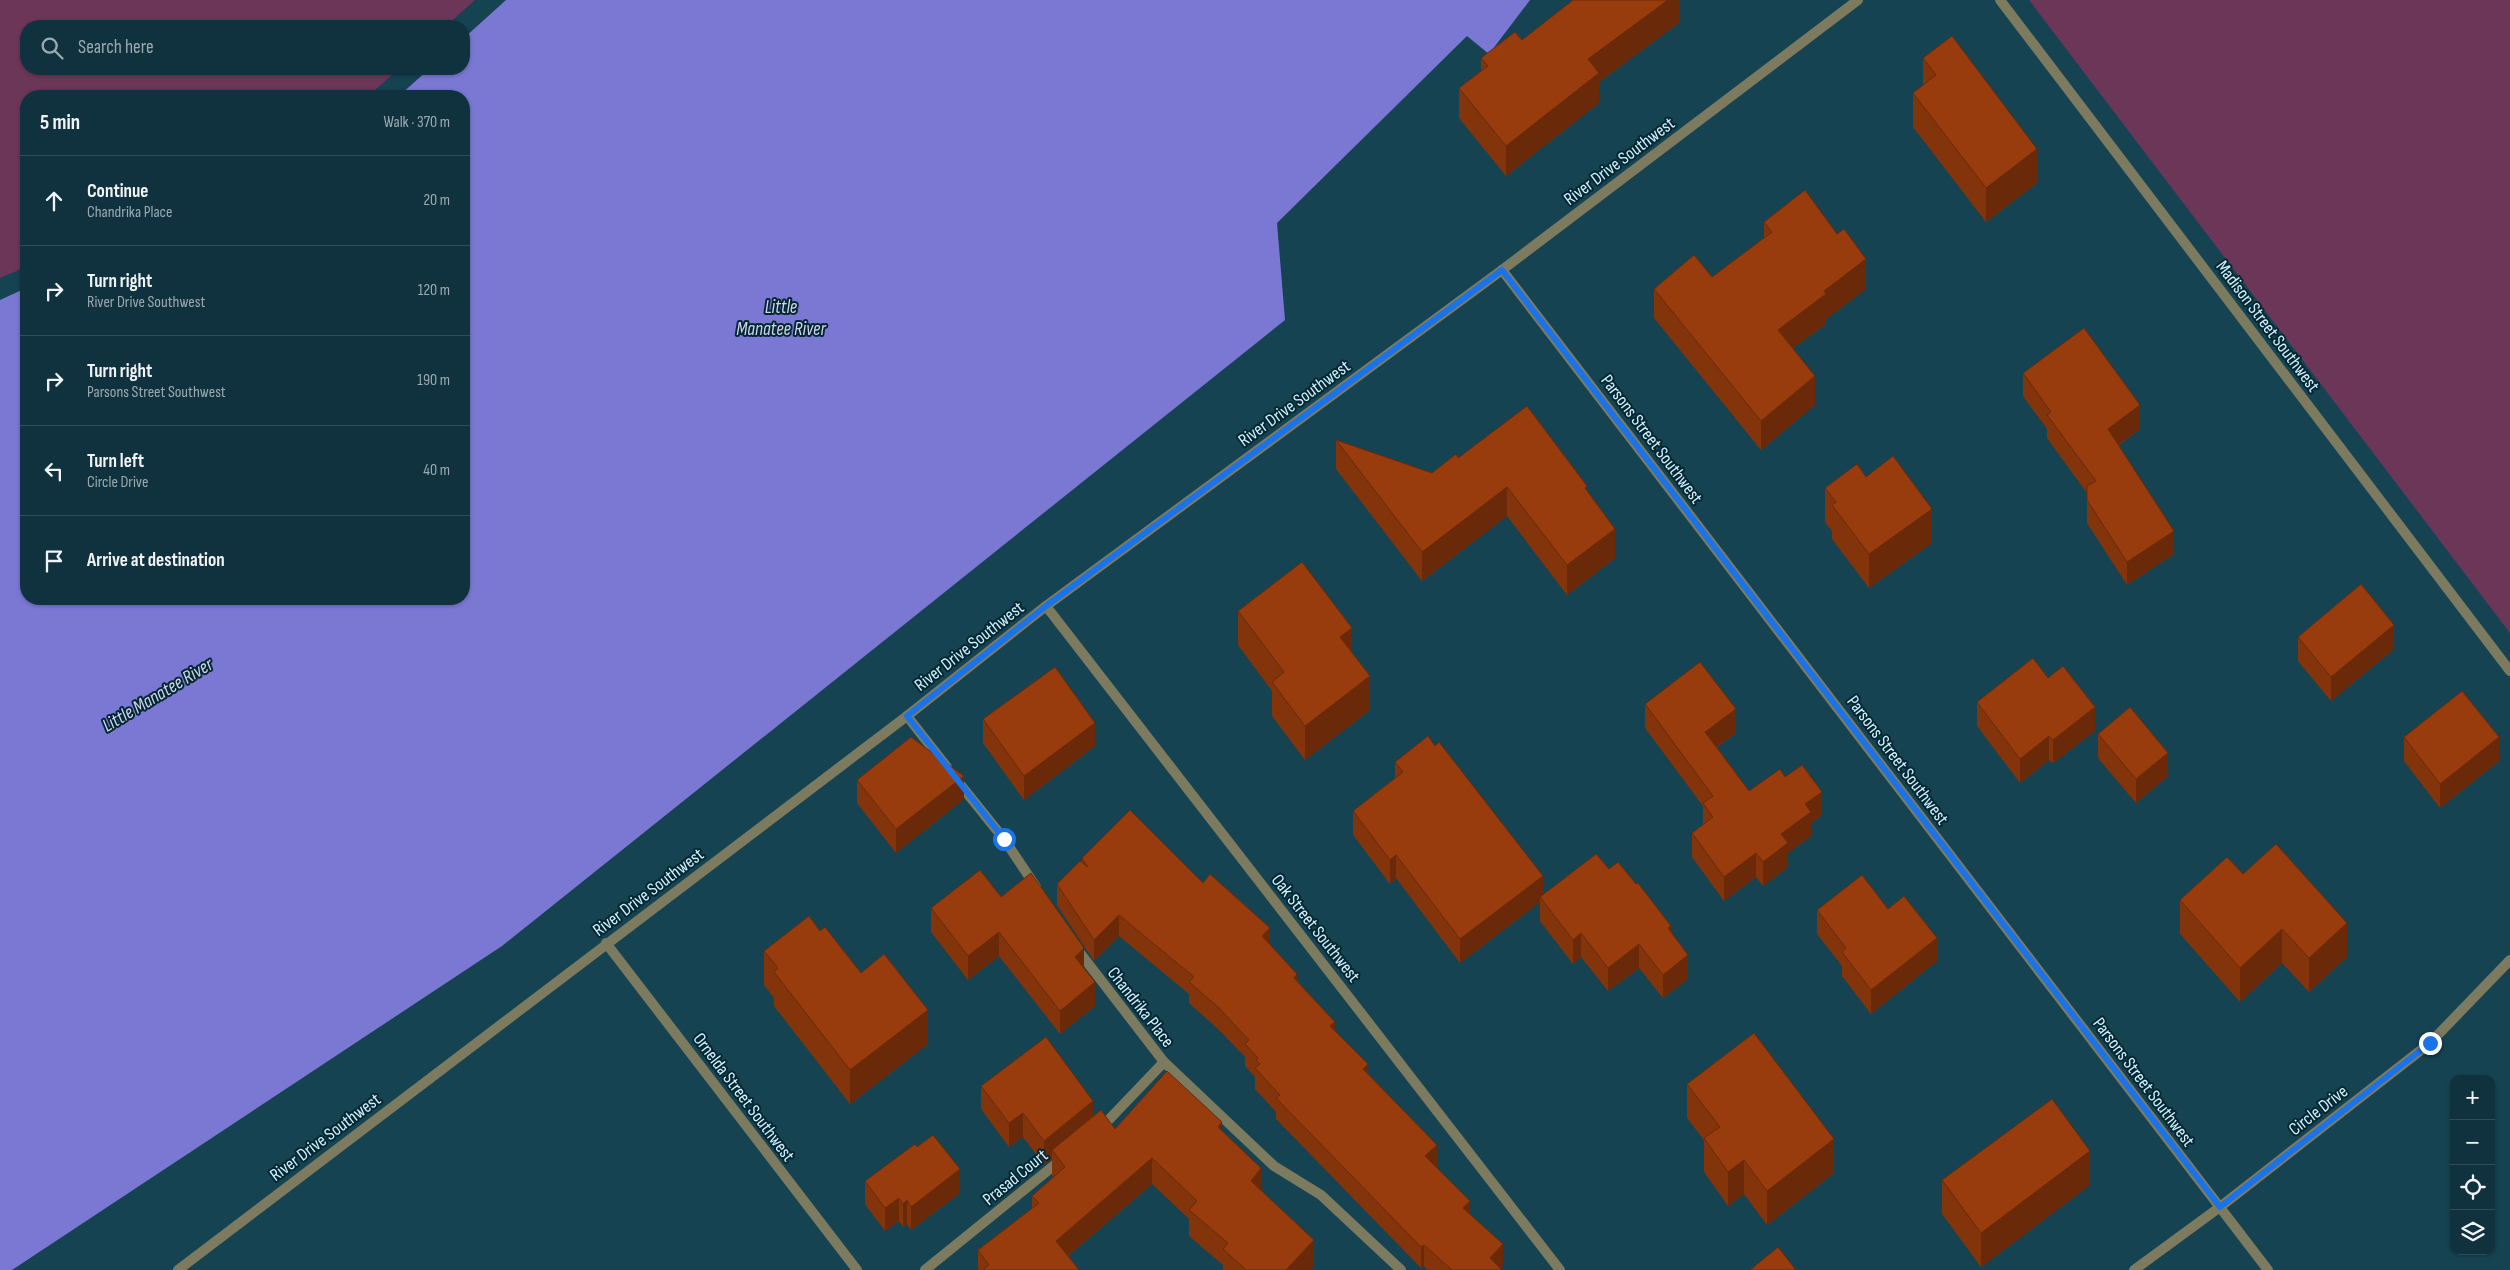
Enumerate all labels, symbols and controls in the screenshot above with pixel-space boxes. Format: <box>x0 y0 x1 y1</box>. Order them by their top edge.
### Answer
search box <box>20 20 470 75</box>
icon: search <box>38 34 66 62</box>
text: Search here <box>78 36 154 59</box>
text: 5 min <box>40 110 80 135</box>
text: Walk · 370 m <box>383 113 450 132</box>
street label: River Drive Southwest <box>1560 113 1679 210</box>
text: Continue <box>87 180 148 203</box>
icon: ahead <box>40 187 68 215</box>
text: 20 m <box>423 191 450 210</box>
text: Chandrika Place <box>87 203 172 222</box>
street label: Madison Street Southwest <box>2211 257 2324 396</box>
text: Turn right <box>87 270 152 293</box>
icon: right <box>40 277 68 305</box>
text: 120 m <box>418 281 450 300</box>
text: River Drive Southwest <box>87 293 205 312</box>
water label: Little Manatee River <box>736 296 826 341</box>
street label: River Drive Southwest <box>1234 355 1355 451</box>
text: Turn right <box>87 360 152 383</box>
icon: right <box>40 367 68 395</box>
text: 190 m <box>417 371 450 390</box>
street label: Parsons Street Southwest <box>1596 371 1707 508</box>
text: Parsons Street Southwest <box>87 383 226 402</box>
text: Turn left <box>87 450 144 473</box>
icon: left <box>40 457 68 485</box>
text: 40 m <box>423 461 450 480</box>
text: Circle Drive <box>87 473 148 492</box>
icon: arrive <box>40 547 68 575</box>
text: Arrive at destination <box>87 549 225 572</box>
street label: River Drive Southwest <box>910 597 1029 696</box>
water label: Little Manatee River <box>98 653 218 737</box>
street label: Parsons Street Southwest <box>1842 692 1953 829</box>
route start <box>993 828 1016 851</box>
street label: River Drive Southwest <box>589 844 708 941</box>
street label: Oak Street Southwest <box>1267 870 1365 987</box>
street label: Chandrika Place <box>1103 963 1178 1052</box>
street label: Parsons Street Southwest <box>2088 1014 2199 1151</box>
street label: Ornelda Street Southwest <box>688 1029 799 1166</box>
route end <box>2419 1032 2442 1055</box>
map controls <box>2450 1075 2495 1255</box>
button: + <box>2450 1075 2495 1120</box>
street label: Circle Drive <box>2285 1081 2352 1140</box>
street label: River Drive Southwest <box>266 1089 385 1186</box>
button: − <box>2450 1120 2495 1165</box>
street label: Prasad Court <box>979 1145 1052 1210</box>
button: locate <box>2450 1165 2495 1210</box>
button: layers <box>2450 1210 2495 1255</box>

